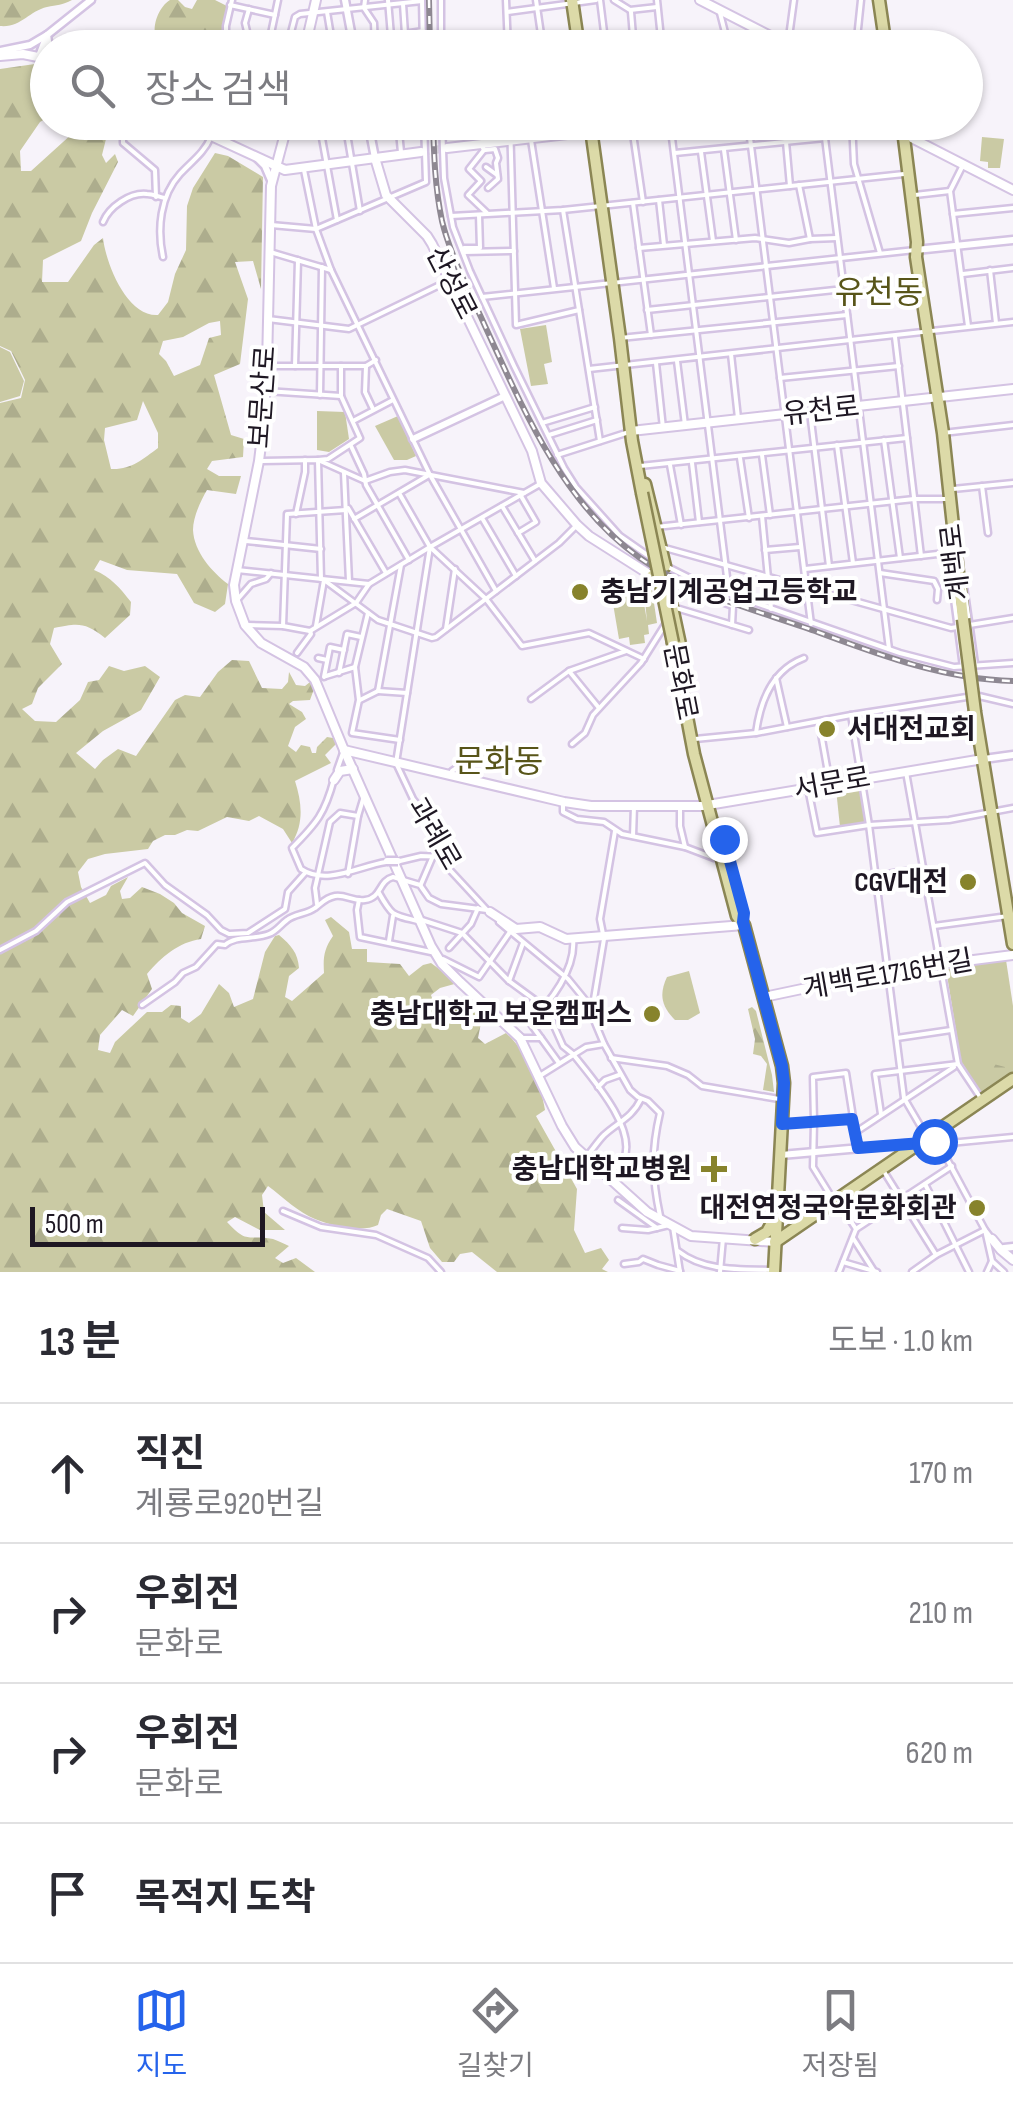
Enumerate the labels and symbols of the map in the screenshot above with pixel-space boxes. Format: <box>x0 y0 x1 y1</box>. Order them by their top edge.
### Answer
street label: 산성로 <box>419 241 483 325</box>
district label: 유천동 <box>835 274 923 313</box>
street label: 보문산로 <box>243 344 283 450</box>
street label: 유천로 <box>781 391 861 431</box>
street label: 계백로 <box>935 522 977 602</box>
place label: 충남기계공업고등학교 <box>600 576 858 609</box>
marker: 충남기계공업고등학교 <box>569 581 591 603</box>
street label: 문화로 <box>656 641 704 723</box>
place label: 서대전교회 <box>847 713 976 746</box>
marker: 서대전교회 <box>816 718 838 740</box>
district label: 문화동 <box>455 743 543 782</box>
street label: 서문로 <box>791 761 873 807</box>
street label: 과례로 <box>400 792 468 876</box>
route end <box>702 817 748 863</box>
place label: CGV대전 <box>854 866 948 899</box>
marker: CGV대전 <box>957 871 979 893</box>
street label: 계백로1716번길 <box>800 944 976 1006</box>
place label: 충남대학교 보운캠퍼스 <box>370 998 632 1031</box>
marker: 충남대학교 보운캠퍼스 <box>641 1003 663 1025</box>
route start <box>912 1119 958 1165</box>
place label: 충남대학교병원 <box>512 1153 692 1186</box>
marker: 충남대학교병원 <box>701 1156 727 1182</box>
place label: 대전연정국악문화회관 <box>699 1192 957 1225</box>
marker: 대전연정국악문화회관 <box>966 1197 988 1219</box>
scale bar <box>30 1202 265 1246</box>

